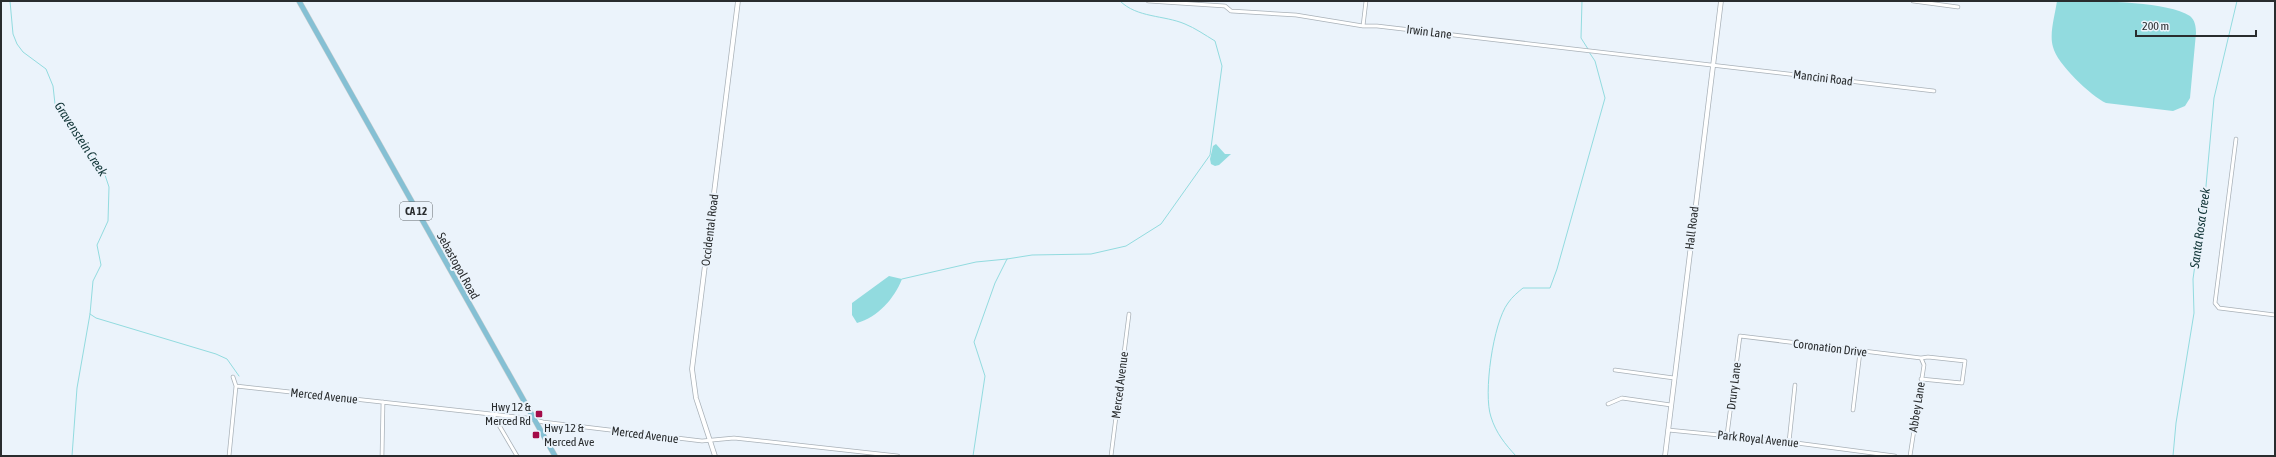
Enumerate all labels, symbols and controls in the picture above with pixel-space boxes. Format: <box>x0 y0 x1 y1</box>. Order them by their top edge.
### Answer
scale bar <box>2136 12 2256 38</box>
text: 200 m <box>2142 19 2169 33</box>
street label: Irwin Lane <box>1406 22 1452 42</box>
street label: Mancini Road <box>1792 67 1854 89</box>
water label: Gravenstein Creek <box>51 99 111 179</box>
water label: Santa Rosa Creek <box>2187 187 2213 270</box>
street label: Occidental Road <box>699 193 721 267</box>
road number: CA 12 <box>400 202 432 220</box>
street label: Hall Road <box>1682 206 1702 250</box>
street label: Sebastopol Road <box>434 230 482 302</box>
street label: Coronation Drive <box>1792 337 1868 359</box>
street label: Merced Avenue <box>1109 351 1131 419</box>
street label: Drury Lane <box>1724 361 1744 411</box>
street label: Abbey Lane <box>1906 381 1928 433</box>
street label: Merced Avenue <box>290 386 358 406</box>
place label: Hwy 12 & Merced Rd <box>485 400 532 428</box>
marker: Hwy 12 & Merced Rd <box>534 409 544 419</box>
place label: Hwy 12 & Merced Ave <box>544 421 594 449</box>
street label: Merced Avenue <box>611 424 679 446</box>
street label: Park Royal Avenue <box>1717 428 1799 450</box>
marker: Hwy 12 & Merced Ave <box>531 430 541 440</box>

